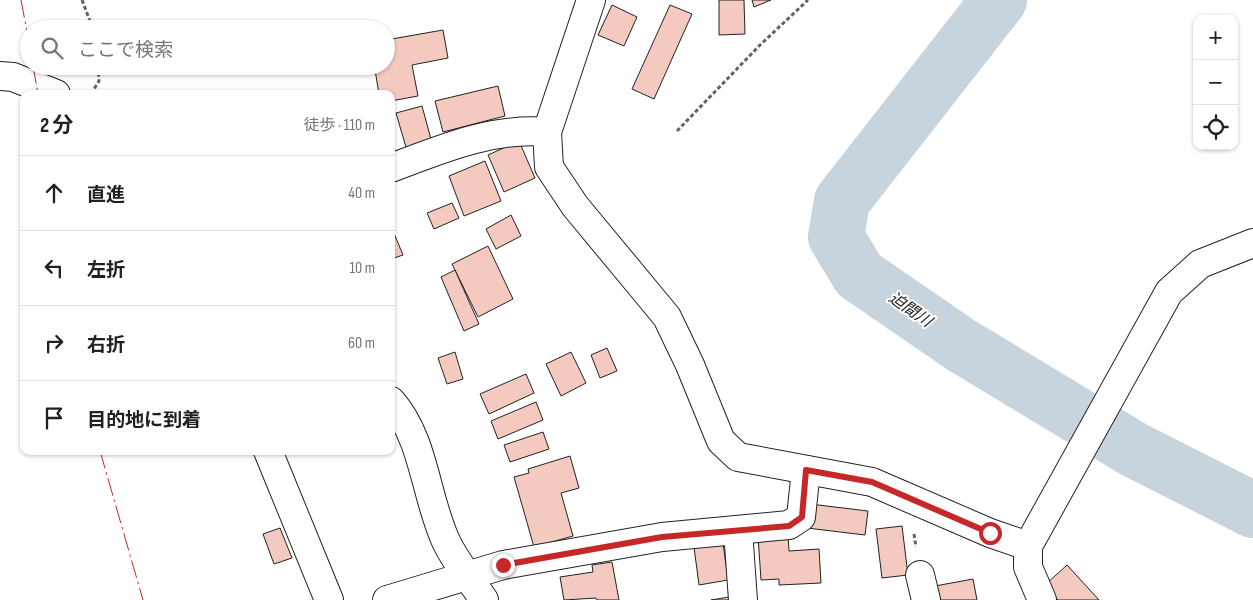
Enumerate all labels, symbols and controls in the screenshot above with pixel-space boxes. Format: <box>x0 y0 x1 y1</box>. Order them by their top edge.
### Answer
map controls <box>1193 15 1238 150</box>
button: + <box>1193 15 1238 60</box>
search box <box>20 20 395 75</box>
icon: search <box>38 34 66 62</box>
text: ここで検索 <box>78 39 173 62</box>
button: − <box>1193 60 1238 105</box>
button: locate <box>1193 105 1238 150</box>
text: 2 分 <box>40 113 73 138</box>
text: 徒歩 · 110 m <box>304 116 375 135</box>
icon: ahead <box>40 179 68 207</box>
text: 直進 <box>87 184 125 207</box>
text: 40 m <box>348 184 375 203</box>
icon: left <box>40 254 68 282</box>
text: 左折 <box>87 259 125 282</box>
text: 10 m <box>349 259 375 278</box>
water label: 迫間川 <box>885 288 937 333</box>
icon: right <box>40 329 68 357</box>
text: 右折 <box>87 334 125 357</box>
text: 60 m <box>348 334 375 353</box>
icon: arrive <box>40 404 68 432</box>
text: 目的地に到着 <box>87 409 201 432</box>
route start <box>979 522 1002 545</box>
route end <box>492 554 515 577</box>

